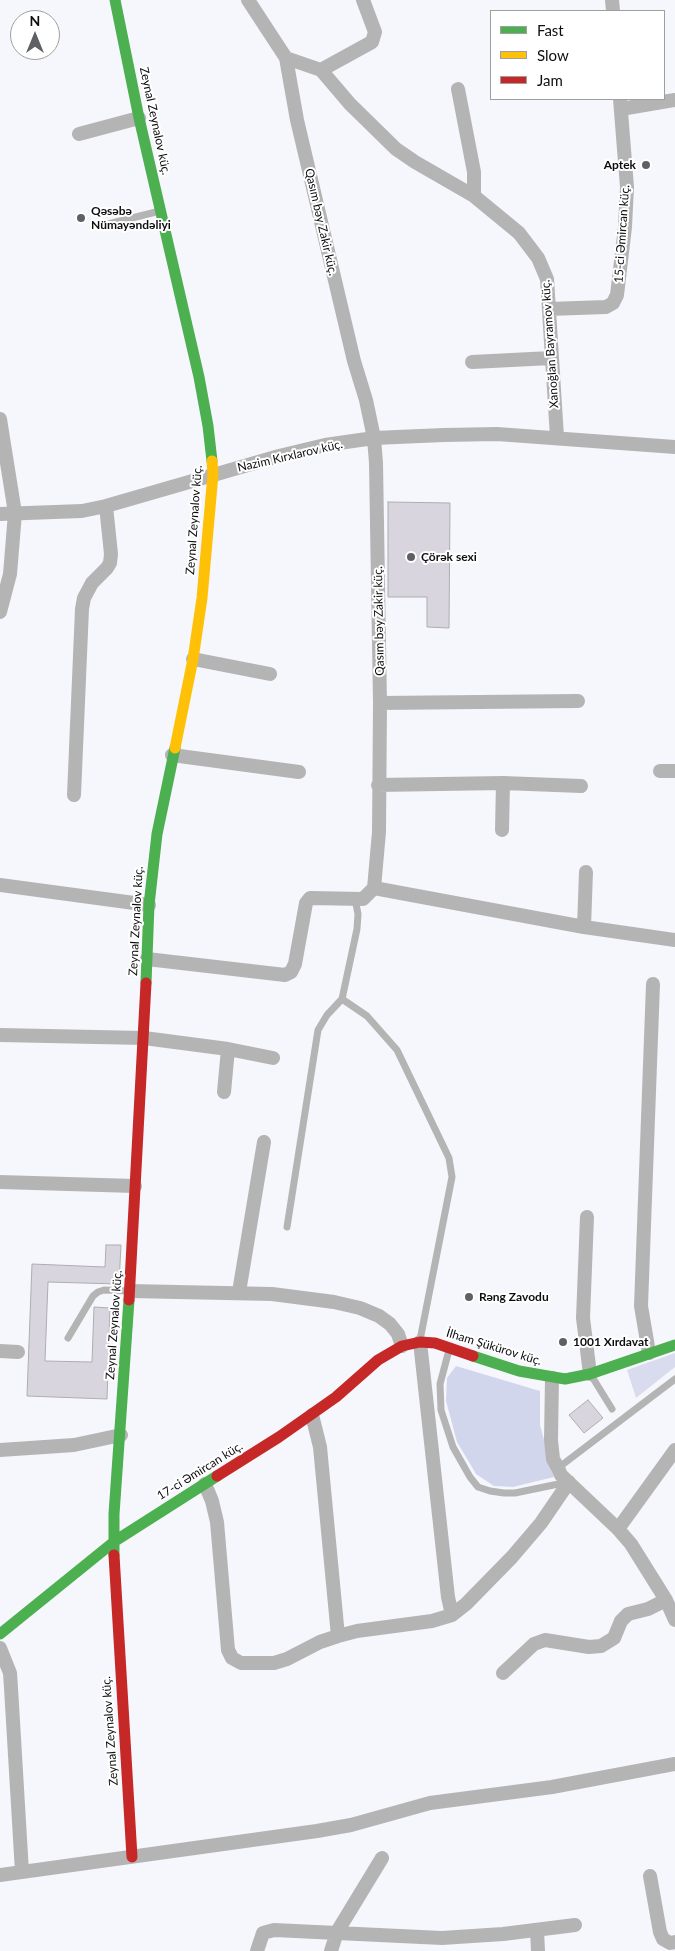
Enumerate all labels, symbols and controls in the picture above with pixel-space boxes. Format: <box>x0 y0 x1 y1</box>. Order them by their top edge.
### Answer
north arrow <box>10 10 60 60</box>
legend <box>490 10 665 100</box>
text: N <box>30 12 40 29</box>
text: Fast <box>537 21 564 39</box>
text: Slow <box>537 46 569 64</box>
street label: Zeynal Zeynalov küç. <box>137 66 173 176</box>
text: Jam <box>537 71 563 89</box>
place label: Aptek <box>604 158 636 172</box>
marker: Aptek <box>640 159 652 171</box>
street label: Qasım bəy Zakir küç. <box>302 167 340 277</box>
street label: 15-ci Əmircan küç. <box>611 184 633 284</box>
place label: Qəsəbə Nümayəndəliyi <box>91 204 171 232</box>
marker: Qəsəbə Nümayəndəliyi <box>75 212 87 224</box>
street label: Xanoğlan Bayramov küç. <box>538 279 562 409</box>
street label: Nazim Kırxlarov küç. <box>236 437 344 475</box>
street label: Zeynal Zeynalov küç. <box>183 465 205 575</box>
place label: Çörək sexi <box>421 550 477 564</box>
marker: Çörək sexi <box>405 551 417 563</box>
street label: Qasım bəy Zakir küç. <box>371 566 387 676</box>
street label: Zeynal Zeynalov küç. <box>126 866 146 976</box>
street label: Zeynal Zeynalov küç. <box>103 1270 125 1380</box>
place label: Rəng Zavodu <box>479 1290 549 1304</box>
marker: Rəng Zavodu <box>463 1291 475 1303</box>
street label: İlham Şükürov küç. <box>445 1326 543 1368</box>
place label: 1001 Xırdavat <box>573 1335 648 1349</box>
marker: 1001 Xırdavat <box>557 1336 569 1348</box>
street label: 17-ci Əmircan küç. <box>155 1439 245 1503</box>
street label: Zeynal Zeynalov küç. <box>99 1676 121 1786</box>

